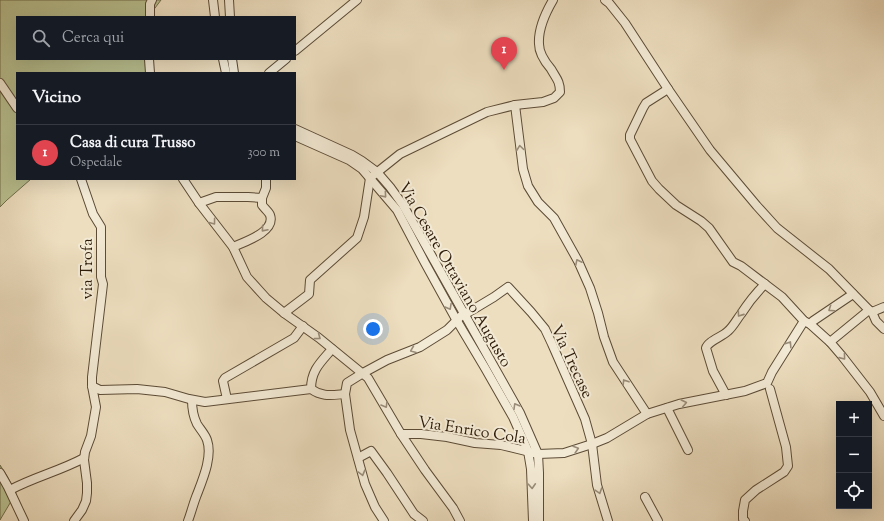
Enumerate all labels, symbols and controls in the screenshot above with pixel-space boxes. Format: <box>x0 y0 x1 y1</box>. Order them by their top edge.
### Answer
search box <box>16 16 296 60</box>
icon: search <box>30 27 52 49</box>
text: Cerca qui <box>62 28 124 49</box>
pin: 1 <box>491 37 517 70</box>
text: Vicino <box>32 86 81 110</box>
text: Casa di cura Trusso <box>70 133 195 154</box>
text: 1 <box>43 144 47 162</box>
text: 300 m <box>248 144 280 162</box>
one-way arrow <box>516 145 525 151</box>
text: Ospedale <box>70 154 122 172</box>
street label: Via Cesare Ottaviano Augusto <box>391 178 516 372</box>
one-way arrow <box>380 190 387 197</box>
one-way arrow <box>209 218 216 225</box>
one-way arrow <box>262 225 269 232</box>
street label: via Trofa <box>77 238 100 300</box>
one-way arrow <box>575 258 583 266</box>
one-way arrow <box>444 303 452 310</box>
one-way arrow <box>828 304 835 312</box>
one-way arrow <box>738 310 745 317</box>
your location <box>363 319 383 339</box>
street label: Via Trecase <box>544 321 598 403</box>
one-way arrow <box>313 332 320 339</box>
one-way arrow <box>784 342 791 349</box>
one-way arrow <box>409 345 417 353</box>
one-way arrow <box>838 352 845 360</box>
one-way arrow <box>623 379 630 386</box>
one-way arrow <box>681 399 687 407</box>
one-way arrow <box>380 401 387 408</box>
map controls <box>836 401 872 509</box>
button: + <box>836 401 872 437</box>
one-way arrow <box>513 403 520 410</box>
street label: Via Enrico Cola <box>416 412 528 451</box>
button: − <box>836 437 872 473</box>
one-way arrow <box>573 445 580 454</box>
one-way arrow <box>357 470 366 477</box>
button: locate <box>836 473 872 509</box>
one-way arrow <box>527 483 536 489</box>
one-way arrow <box>594 488 603 495</box>

